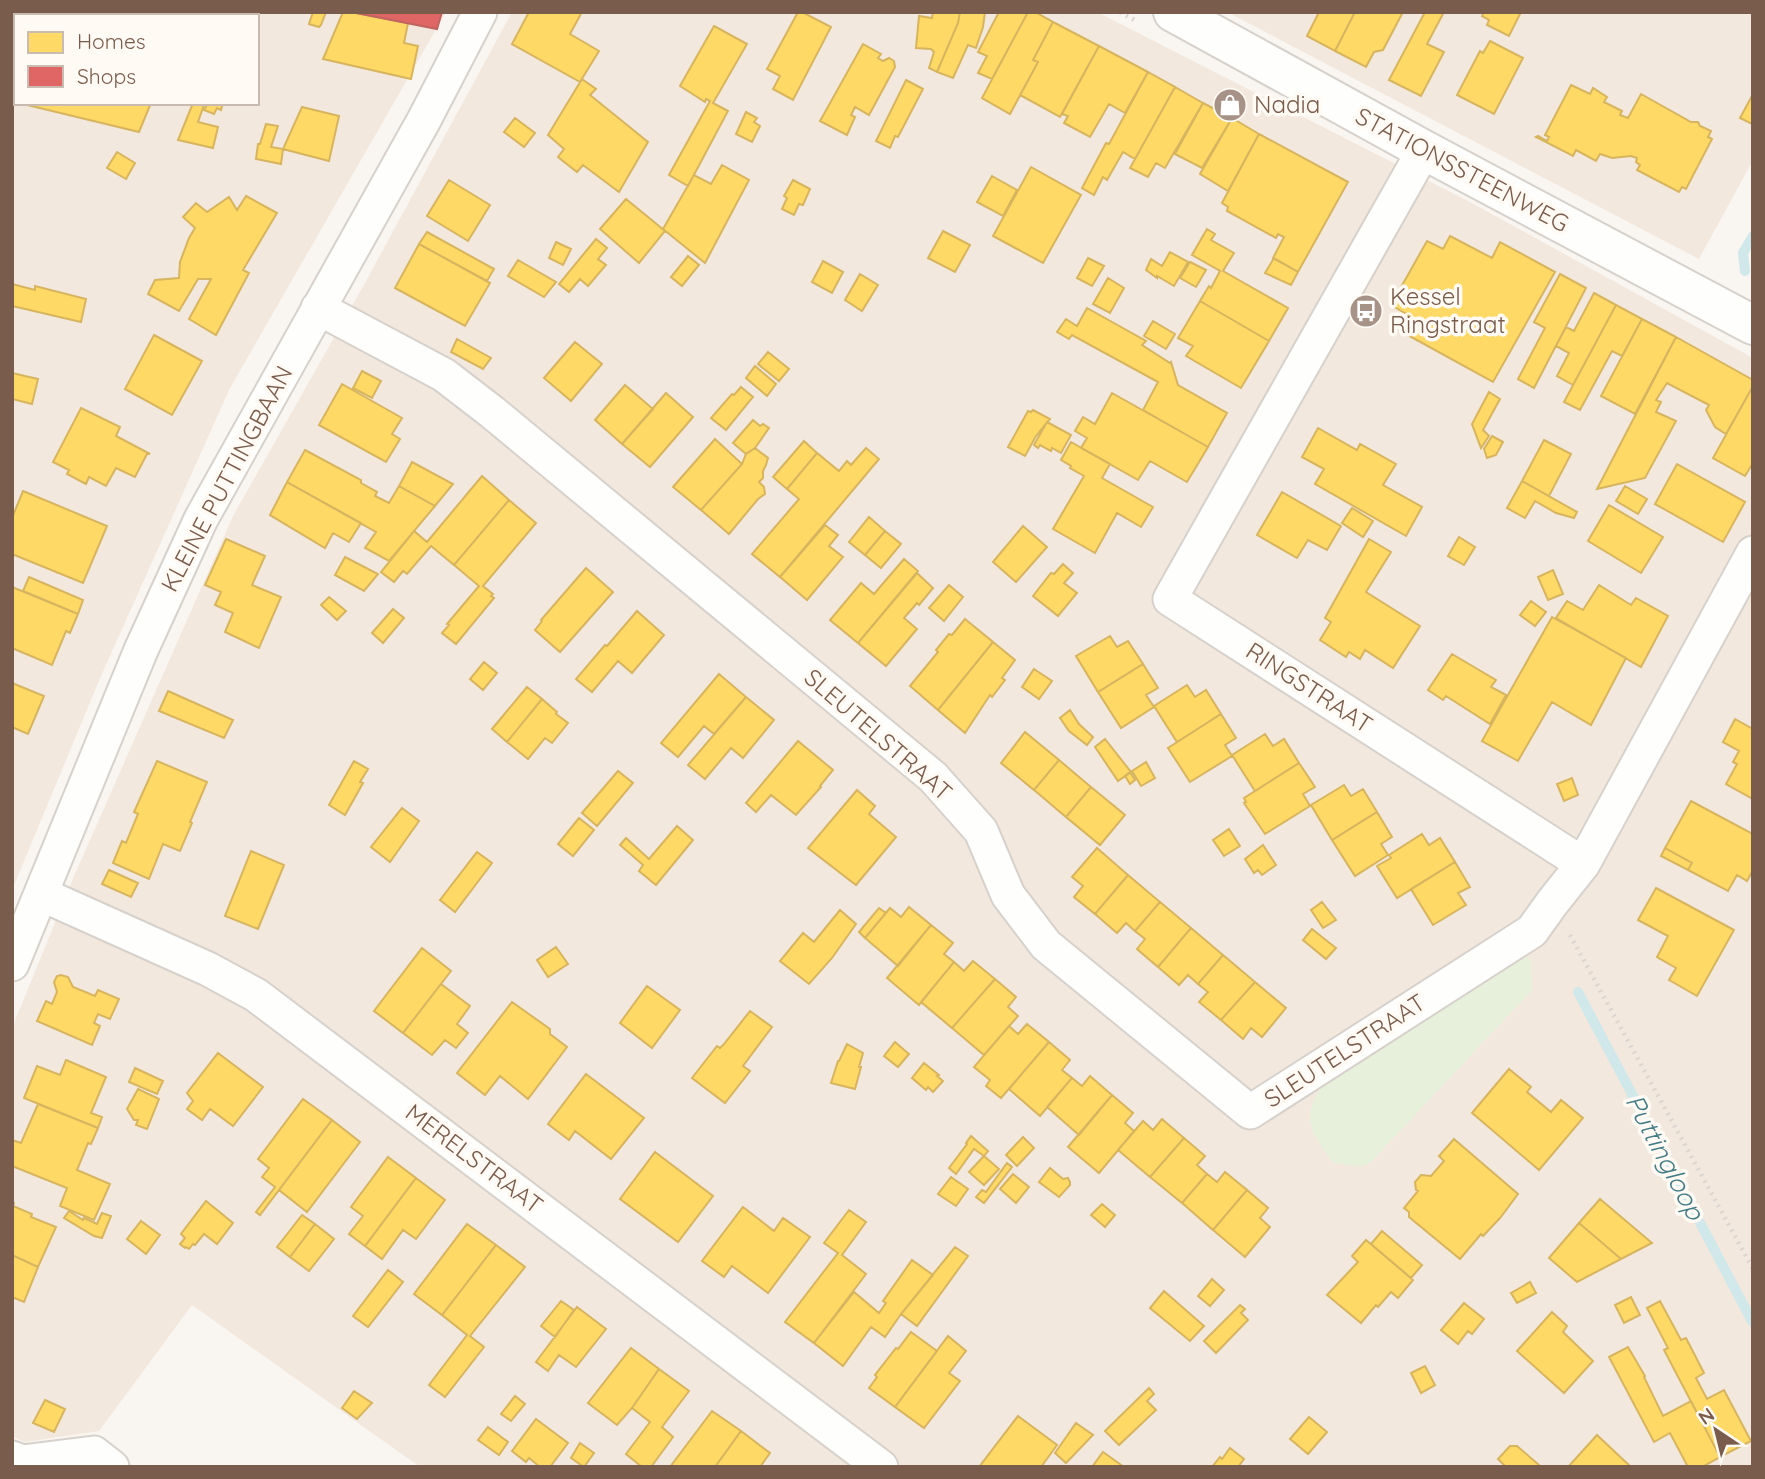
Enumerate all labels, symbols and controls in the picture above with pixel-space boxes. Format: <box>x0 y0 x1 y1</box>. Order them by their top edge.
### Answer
legend <box>14 14 259 105</box>
text: Homes <box>77 28 146 54</box>
text: Shops <box>77 63 136 89</box>
shop icon: Nadia <box>1211 86 1249 124</box>
place label: Nadia <box>1254 89 1320 119</box>
street label: STATIONSSTEENWEG <box>1351 100 1574 238</box>
place label: Kessel Ringstraat <box>1390 281 1506 339</box>
bus stop icon: Kessel Ringstraat <box>1347 292 1385 330</box>
street label: KLEINE PUTTINGBAAN <box>154 360 298 597</box>
street label: RINGSTRAAT <box>1241 635 1378 739</box>
street label: SLEUTELSTRAAT <box>799 662 959 807</box>
street label: SLEUTELSTRAAT <box>1258 987 1431 1113</box>
water label: Puttingloop <box>1619 1088 1713 1226</box>
street label: MERELSTRAAT <box>400 1097 549 1220</box>
north arrow <box>1681 1395 1751 1465</box>
text: N <box>1694 1402 1719 1430</box>

